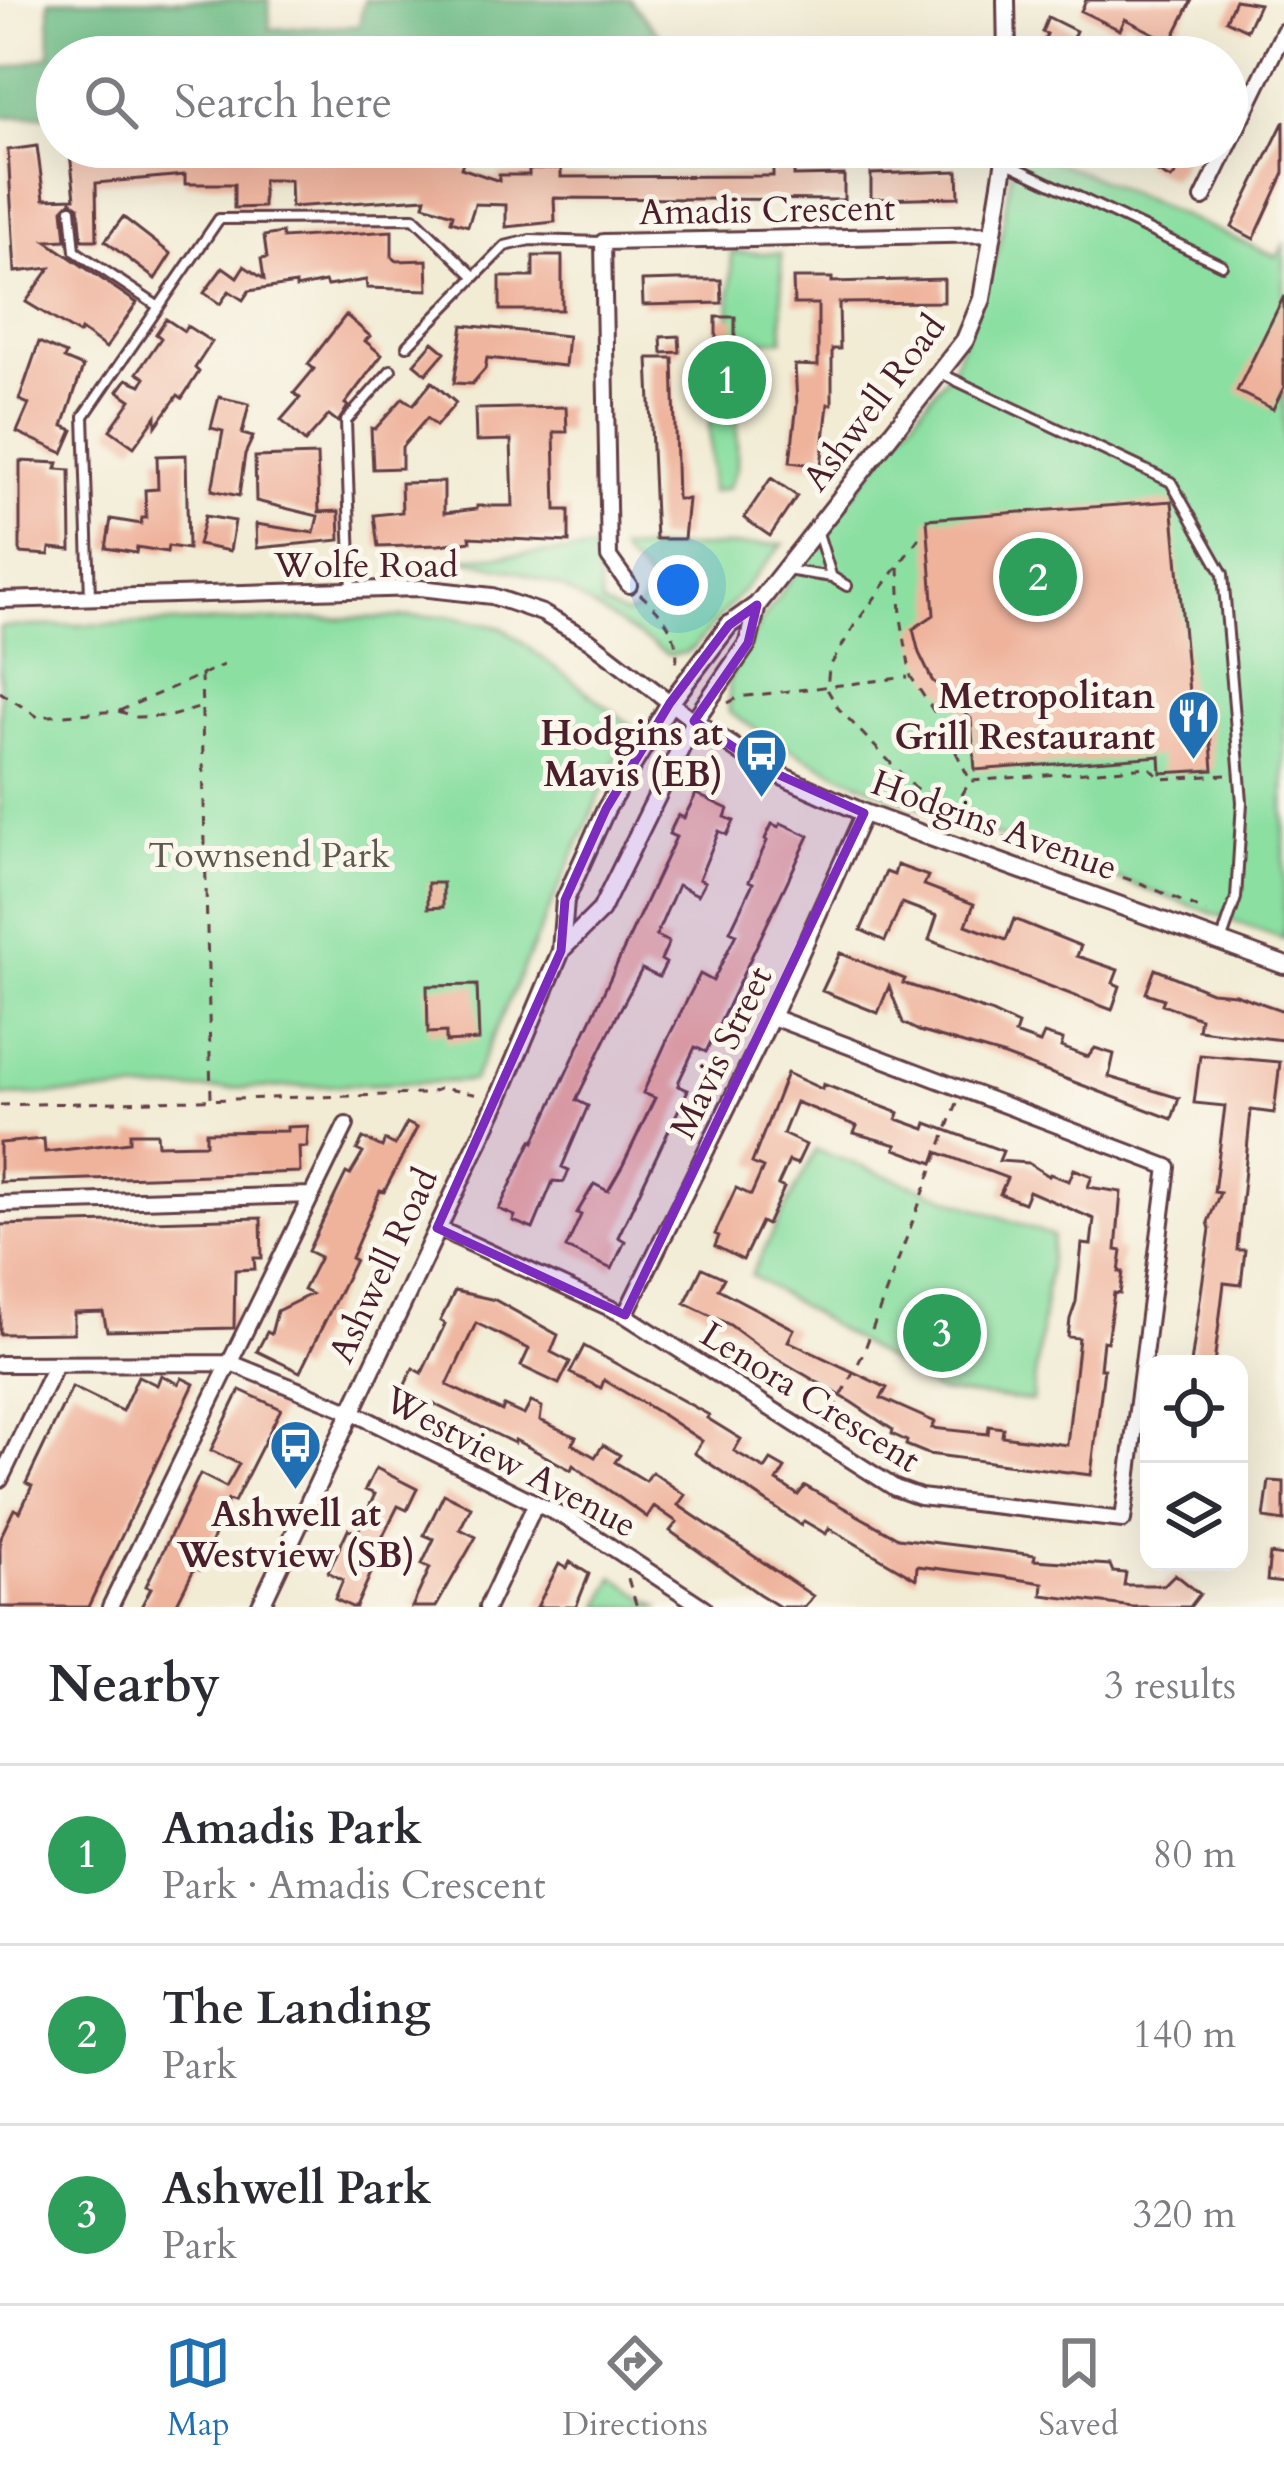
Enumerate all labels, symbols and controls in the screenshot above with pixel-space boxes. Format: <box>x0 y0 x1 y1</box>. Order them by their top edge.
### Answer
search box <box>36 36 1248 168</box>
icon: search <box>78 69 144 135</box>
text: Search here <box>174 72 392 133</box>
street label: Amadis Crescent <box>638 184 896 237</box>
street label: Ashwell Road <box>792 304 957 501</box>
pin: 1 <box>688 335 766 425</box>
pin: 2 <box>999 532 1077 622</box>
street label: Wolfe Road <box>273 541 458 590</box>
your location <box>648 555 708 615</box>
place label: Metropolitan Grill Restaurant <box>894 672 1155 762</box>
restaurant icon: Metropolitan Grill Restaurant <box>1166 688 1222 762</box>
place label: Hodgins at Mavis (EB) <box>540 709 723 799</box>
bus stop icon: Hodgins at Mavis (EB) <box>734 725 790 799</box>
street label: Hodgins Avenue <box>865 758 1124 893</box>
park label: Townsend Park <box>148 831 391 880</box>
street label: Mavis Street <box>659 958 784 1147</box>
street label: Ashwell Road <box>317 1160 450 1371</box>
pin: 3 <box>903 1288 981 1378</box>
street label: Lenora Crescent <box>691 1310 929 1484</box>
map controls <box>1140 1355 1248 1571</box>
button: locate <box>1140 1355 1248 1463</box>
street label: Westview Avenue <box>375 1375 645 1550</box>
bus stop icon: Ashwell at Westview (SB) <box>268 1417 324 1491</box>
button: layers <box>1140 1463 1248 1571</box>
place label: Ashwell at Westview (SB) <box>176 1490 415 1580</box>
text: Nearby <box>48 1650 220 1720</box>
text: 3 results <box>1104 1659 1236 1712</box>
text: Amadis Park <box>162 1798 422 1859</box>
text: 1 <box>77 1828 97 1881</box>
text: 80 m <box>1153 1828 1236 1881</box>
text: Park · Amadis Crescent <box>162 1859 545 1912</box>
text: The Landing <box>162 1978 431 2039</box>
text: 2 <box>77 2008 97 2061</box>
text: 140 m <box>1133 2008 1236 2061</box>
text: Park <box>162 2039 237 2092</box>
text: Ashwell Park <box>162 2158 431 2219</box>
text: 3 <box>77 2188 97 2241</box>
text: 320 m <box>1133 2188 1236 2241</box>
text: Park <box>162 2219 237 2272</box>
tab: Map <box>165 2330 231 2447</box>
tab: Directions <box>562 2330 708 2447</box>
tab: Saved <box>1039 2330 1119 2447</box>

